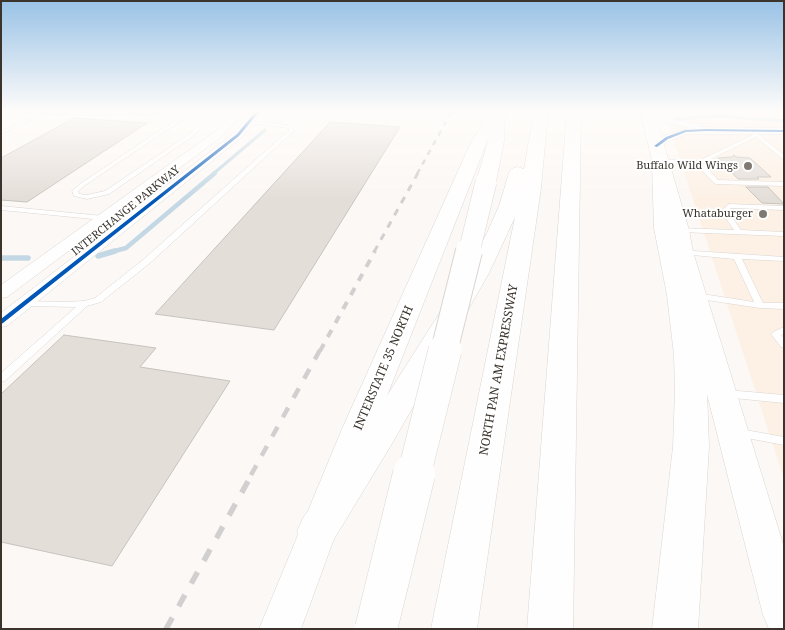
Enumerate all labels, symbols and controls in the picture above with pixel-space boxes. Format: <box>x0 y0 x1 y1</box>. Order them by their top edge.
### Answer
place label: Buffalo Wild Wings <box>636 159 738 173</box>
marker: Buffalo Wild Wings <box>742 160 754 172</box>
street label: INTERCHANGE PARKWAY <box>69 163 183 259</box>
place label: Whataburger <box>682 207 753 221</box>
marker: Whataburger <box>757 208 769 220</box>
street label: NORTH PAN AM EXPRESSWAY <box>477 283 521 457</box>
street label: INTERSTATE 35 NORTH <box>351 304 417 432</box>

